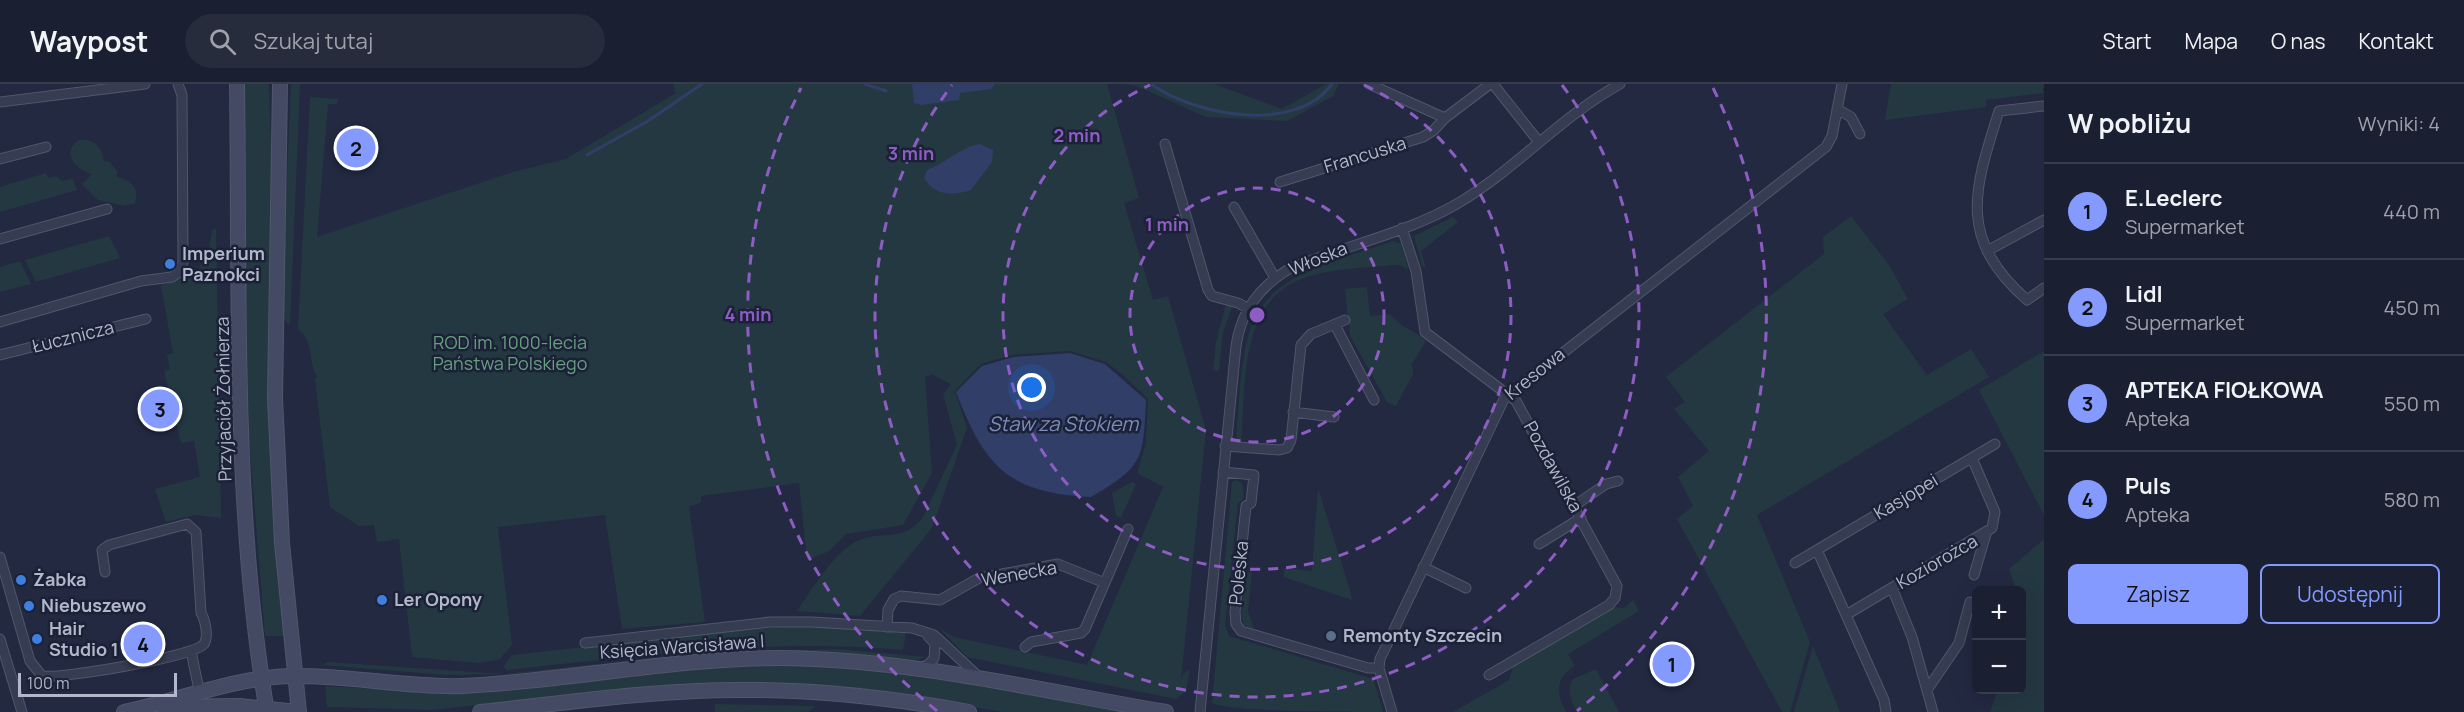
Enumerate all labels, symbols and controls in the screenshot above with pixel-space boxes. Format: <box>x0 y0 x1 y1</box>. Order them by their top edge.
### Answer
search box <box>185 14 605 68</box>
text: Waypost <box>30 22 149 60</box>
icon: search <box>206 25 239 58</box>
text: Szukaj tutaj <box>254 26 373 56</box>
text: Start <box>2103 27 2152 55</box>
text: Mapa <box>2185 27 2238 55</box>
text: O nas <box>2271 27 2326 55</box>
text: Kontakt <box>2359 27 2434 55</box>
text: W pobliżu <box>2068 105 2191 141</box>
text: Wyniki: 4 <box>2358 110 2440 137</box>
text: 2 min <box>1054 123 1100 147</box>
pin: 2 <box>336 126 376 170</box>
street label: Francuska <box>1321 130 1409 178</box>
text: 3 min <box>888 141 934 165</box>
text: E.Leclerc <box>2125 183 2223 213</box>
text: 1 <box>2083 198 2092 225</box>
text: 440 m <box>2383 198 2440 225</box>
text: 1 min <box>1145 212 1189 236</box>
text: Supermarket <box>2125 213 2245 240</box>
street label: Włoska <box>1285 236 1350 281</box>
place label: Imperium Paznokci <box>182 241 265 286</box>
marker: Imperium Paznokci <box>163 257 177 271</box>
text: Lidl <box>2125 279 2163 309</box>
text: 2 <box>2082 294 2093 321</box>
text: 450 m <box>2384 294 2440 321</box>
text: 4 min <box>724 302 772 326</box>
centre of rings <box>1247 305 1267 325</box>
text: Supermarket <box>2125 309 2245 336</box>
street label: Łucznicza <box>29 314 116 358</box>
street label: Przyjaciół Żołnierza <box>210 316 236 482</box>
park label: ROD im. 1000-lecia Państwa Polskiego <box>433 330 587 375</box>
street label: Kresowa <box>1499 342 1569 405</box>
your location <box>1017 373 1046 402</box>
text: APTEKA FIOŁKOWA <box>2125 375 2324 405</box>
pin: 3 <box>140 386 180 432</box>
text: 3 <box>2082 390 2093 417</box>
text: 550 m <box>2384 390 2440 417</box>
text: Apteka <box>2125 405 2190 432</box>
water label: Staw za Stokiem <box>988 410 1140 437</box>
street label: Pozdawilska <box>1519 417 1589 516</box>
street label: Kasjopei <box>1869 468 1942 525</box>
text: Puls <box>2125 471 2171 501</box>
text: 4 <box>2081 486 2094 513</box>
text: 580 m <box>2384 486 2440 513</box>
text: Apteka <box>2125 501 2190 528</box>
street label: Koziorożca <box>1892 528 1981 594</box>
street label: Poleska <box>1223 540 1253 606</box>
street label: Wenecka <box>979 555 1058 591</box>
button: Zapisz <box>2068 564 2248 624</box>
button: Udostępnij <box>2260 564 2440 624</box>
place label: Żabka <box>33 567 86 591</box>
marker: Żabka <box>14 573 28 587</box>
map controls <box>1972 586 2026 694</box>
button: + <box>1972 586 2026 640</box>
place label: Ler Opony <box>394 587 482 611</box>
place label: Niebuszewo <box>41 593 146 617</box>
marker: Ler Opony <box>375 593 389 607</box>
marker: Niebuszewo <box>22 599 36 613</box>
place label: Hair Studio 1 <box>49 616 119 661</box>
pin: 4 <box>124 622 162 666</box>
place label: Remonty Szczecin <box>1343 623 1502 647</box>
street label: Księcia Warcisława I <box>599 628 765 664</box>
marker: Remonty Szczecin <box>1324 629 1338 643</box>
marker: Hair Studio 1 <box>30 632 44 646</box>
button: − <box>1972 640 2026 694</box>
pin: 1 <box>1652 642 1692 686</box>
scale bar <box>18 670 177 698</box>
text: 100 m <box>27 672 70 694</box>

